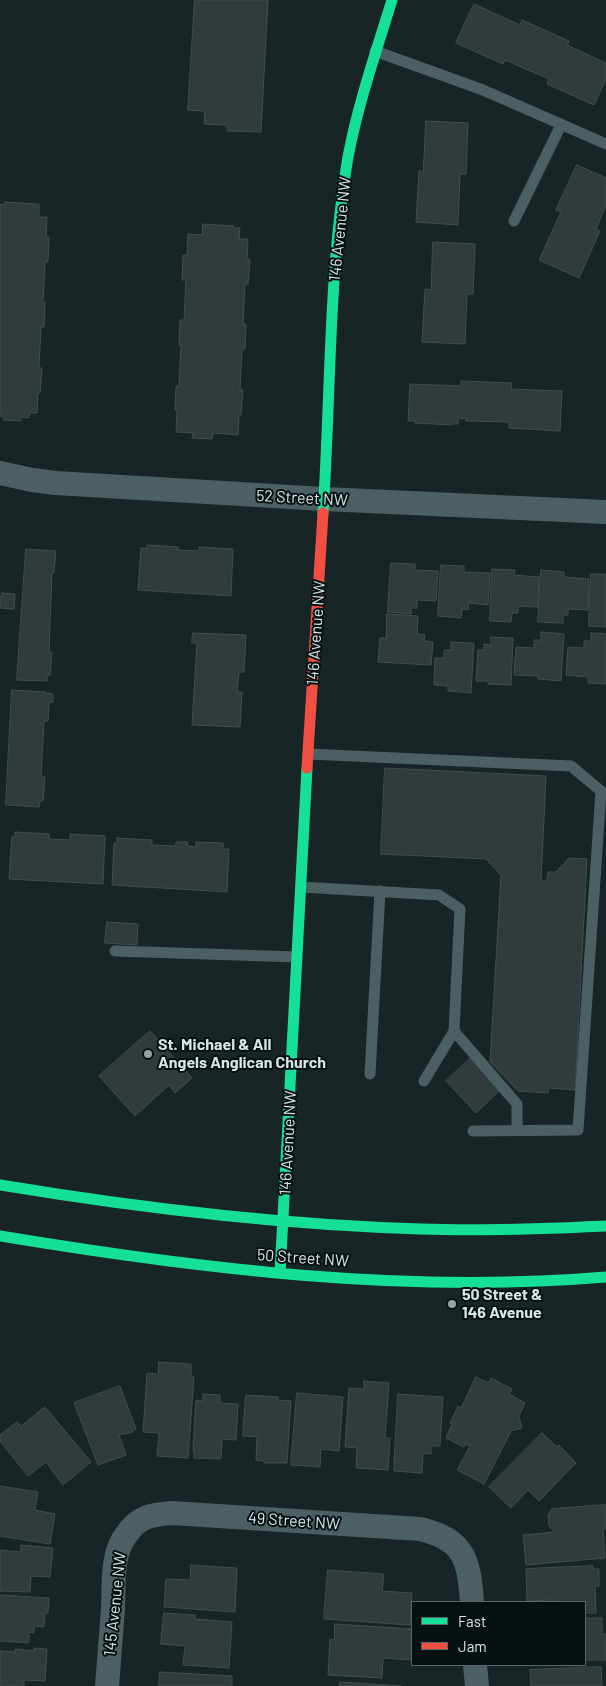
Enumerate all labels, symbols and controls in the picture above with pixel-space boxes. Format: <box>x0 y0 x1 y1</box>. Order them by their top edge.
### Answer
street label: 146 Avenue NW <box>325 176 355 282</box>
street label: 52 Street NW <box>256 486 348 510</box>
street label: 146 Avenue NW <box>303 580 329 686</box>
place label: St. Michael & All Angels Anglican Church <box>158 1035 326 1073</box>
marker: St. Michael & All Angels Anglican Church <box>142 1048 154 1060</box>
street label: 146 Avenue NW <box>276 1090 300 1196</box>
street label: 50 Street NW <box>256 1245 350 1271</box>
place label: 50 Street & 146 Avenue <box>462 1285 542 1323</box>
marker: 50 Street & 146 Avenue <box>446 1298 458 1310</box>
street label: 49 Street NW <box>247 1508 341 1534</box>
street label: 145 Avenue NW <box>100 1551 130 1657</box>
legend <box>411 1601 586 1666</box>
text: Fast <box>458 1612 486 1630</box>
text: Jam <box>458 1637 487 1655</box>

